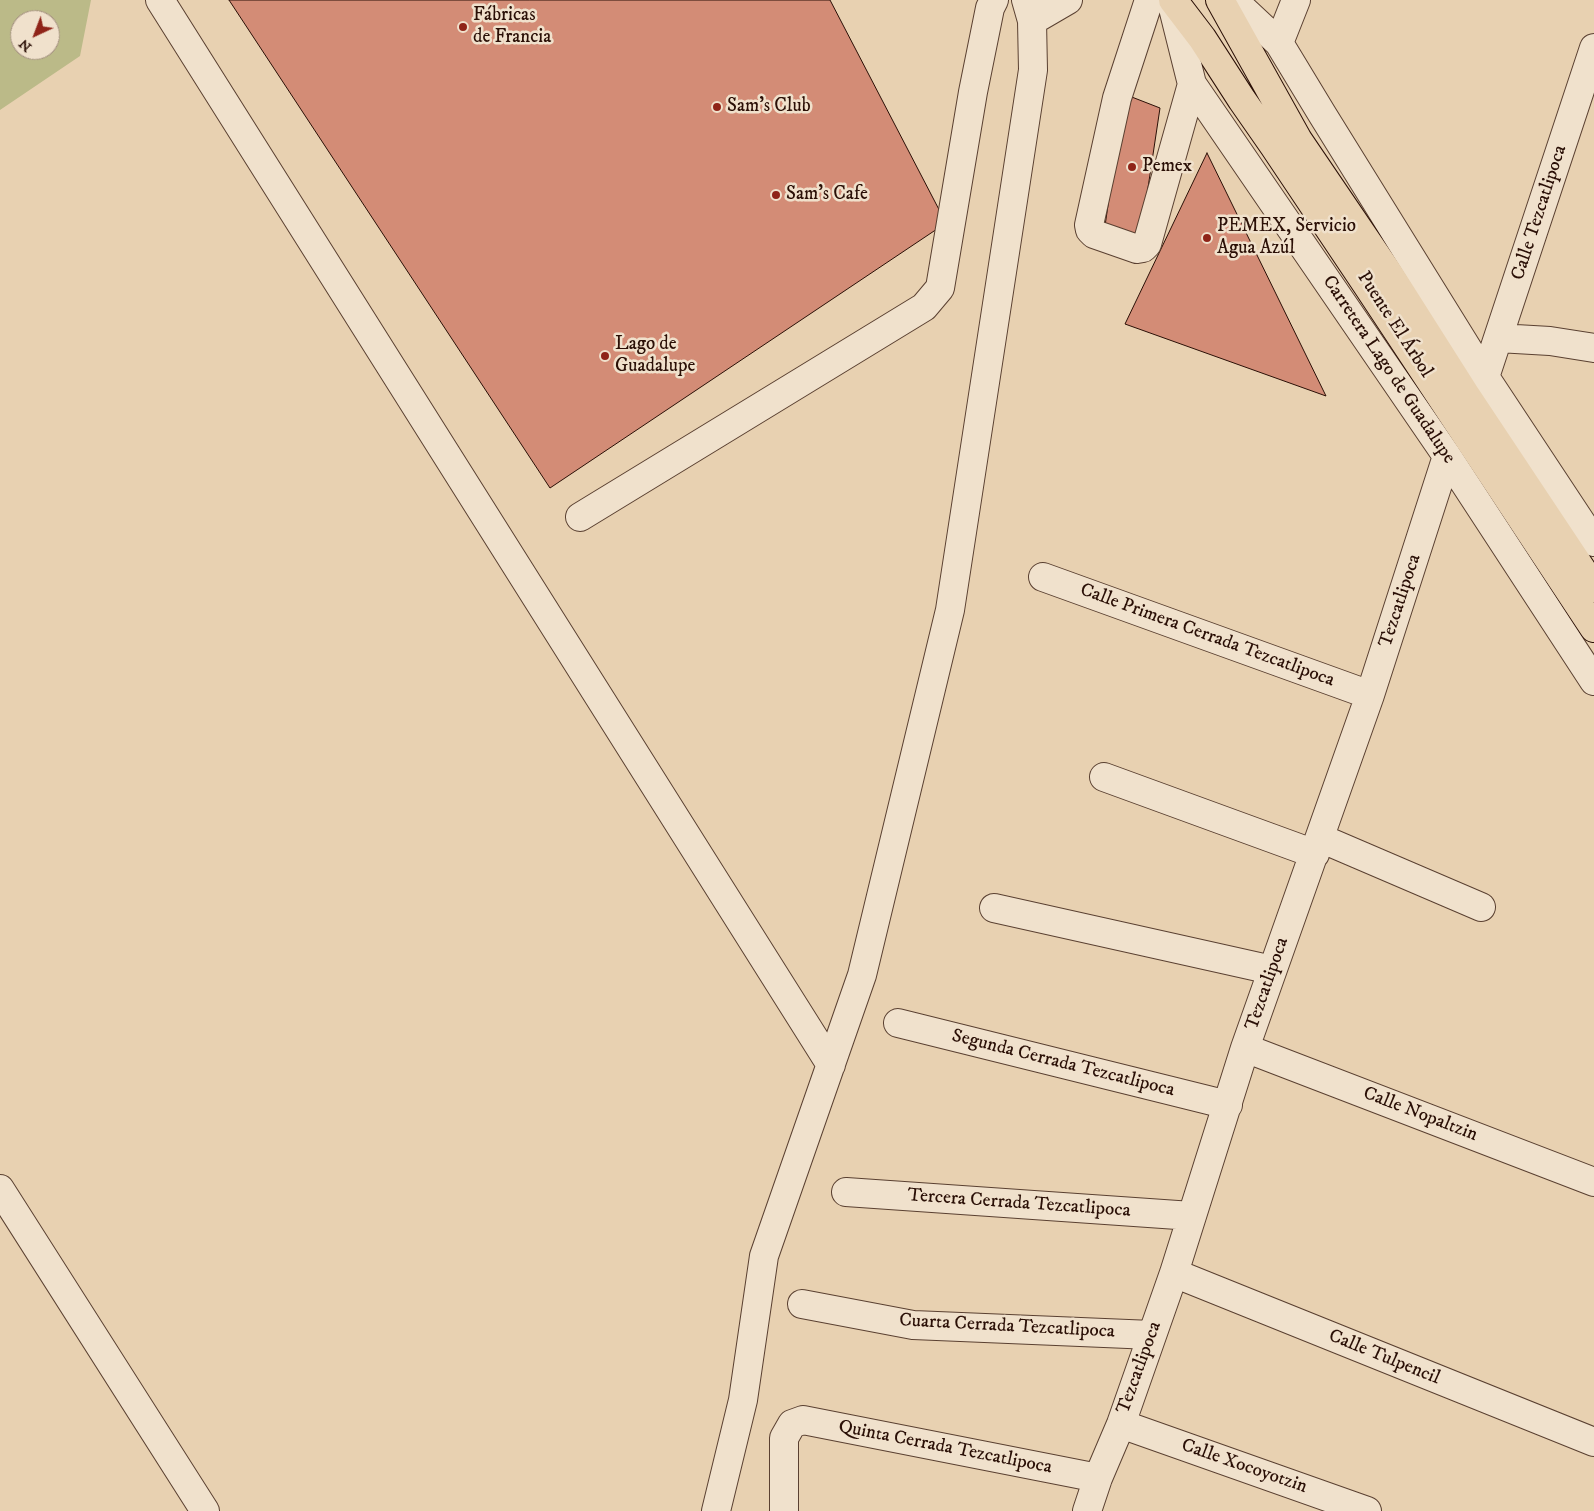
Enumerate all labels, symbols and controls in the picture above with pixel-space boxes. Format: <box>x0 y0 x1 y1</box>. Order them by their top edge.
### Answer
place label: Fábricas de Francia <box>473 5 551 49</box>
north arrow <box>10 10 60 60</box>
marker: Fábricas de Francia <box>457 21 469 33</box>
text: N <box>15 35 36 56</box>
place label: Sam's Club <box>727 96 811 118</box>
marker: Sam's Club <box>711 101 723 113</box>
street label: Calle Tezcatlipoca <box>1507 143 1573 283</box>
place label: Pemex <box>1142 156 1192 178</box>
marker: Pemex <box>1126 161 1138 173</box>
place label: Sam's Cafe <box>786 184 868 206</box>
marker: Sam's Cafe <box>770 189 782 201</box>
place label: PEMEX, Servicio Agua Azúl <box>1217 216 1356 260</box>
marker: PEMEX, Servicio Agua Azúl <box>1201 232 1213 244</box>
street label: Puente El Árbol <box>1351 268 1437 382</box>
street label: Carretera Lago de Guadalupe <box>1316 272 1460 468</box>
place label: Lago de Guadalupe <box>615 334 695 378</box>
marker: Lago de Guadalupe <box>599 350 611 362</box>
street label: Tezcatlipoca <box>1375 552 1427 650</box>
street label: Calle Primera Cerrada Tezcatlipoca <box>1077 579 1337 693</box>
street label: Tezcatlipoca <box>1242 935 1294 1033</box>
street label: Segunda Cerrada Tezcatlipoca <box>949 1025 1177 1103</box>
street label: Calle Nopaltzin <box>1360 1083 1480 1147</box>
street label: Tercera Cerrada Tezcatlipoca <box>907 1185 1131 1223</box>
street label: Cuarta Cerrada Tezcatlipoca <box>899 1310 1115 1344</box>
street label: Tezcatlipoca <box>1113 1319 1167 1417</box>
street label: Calle Tulpencil <box>1325 1325 1443 1391</box>
street label: Quinta Cerrada Tezcatlipoca <box>836 1416 1054 1480</box>
street label: Calle Xocoyotzin <box>1178 1435 1310 1499</box>

